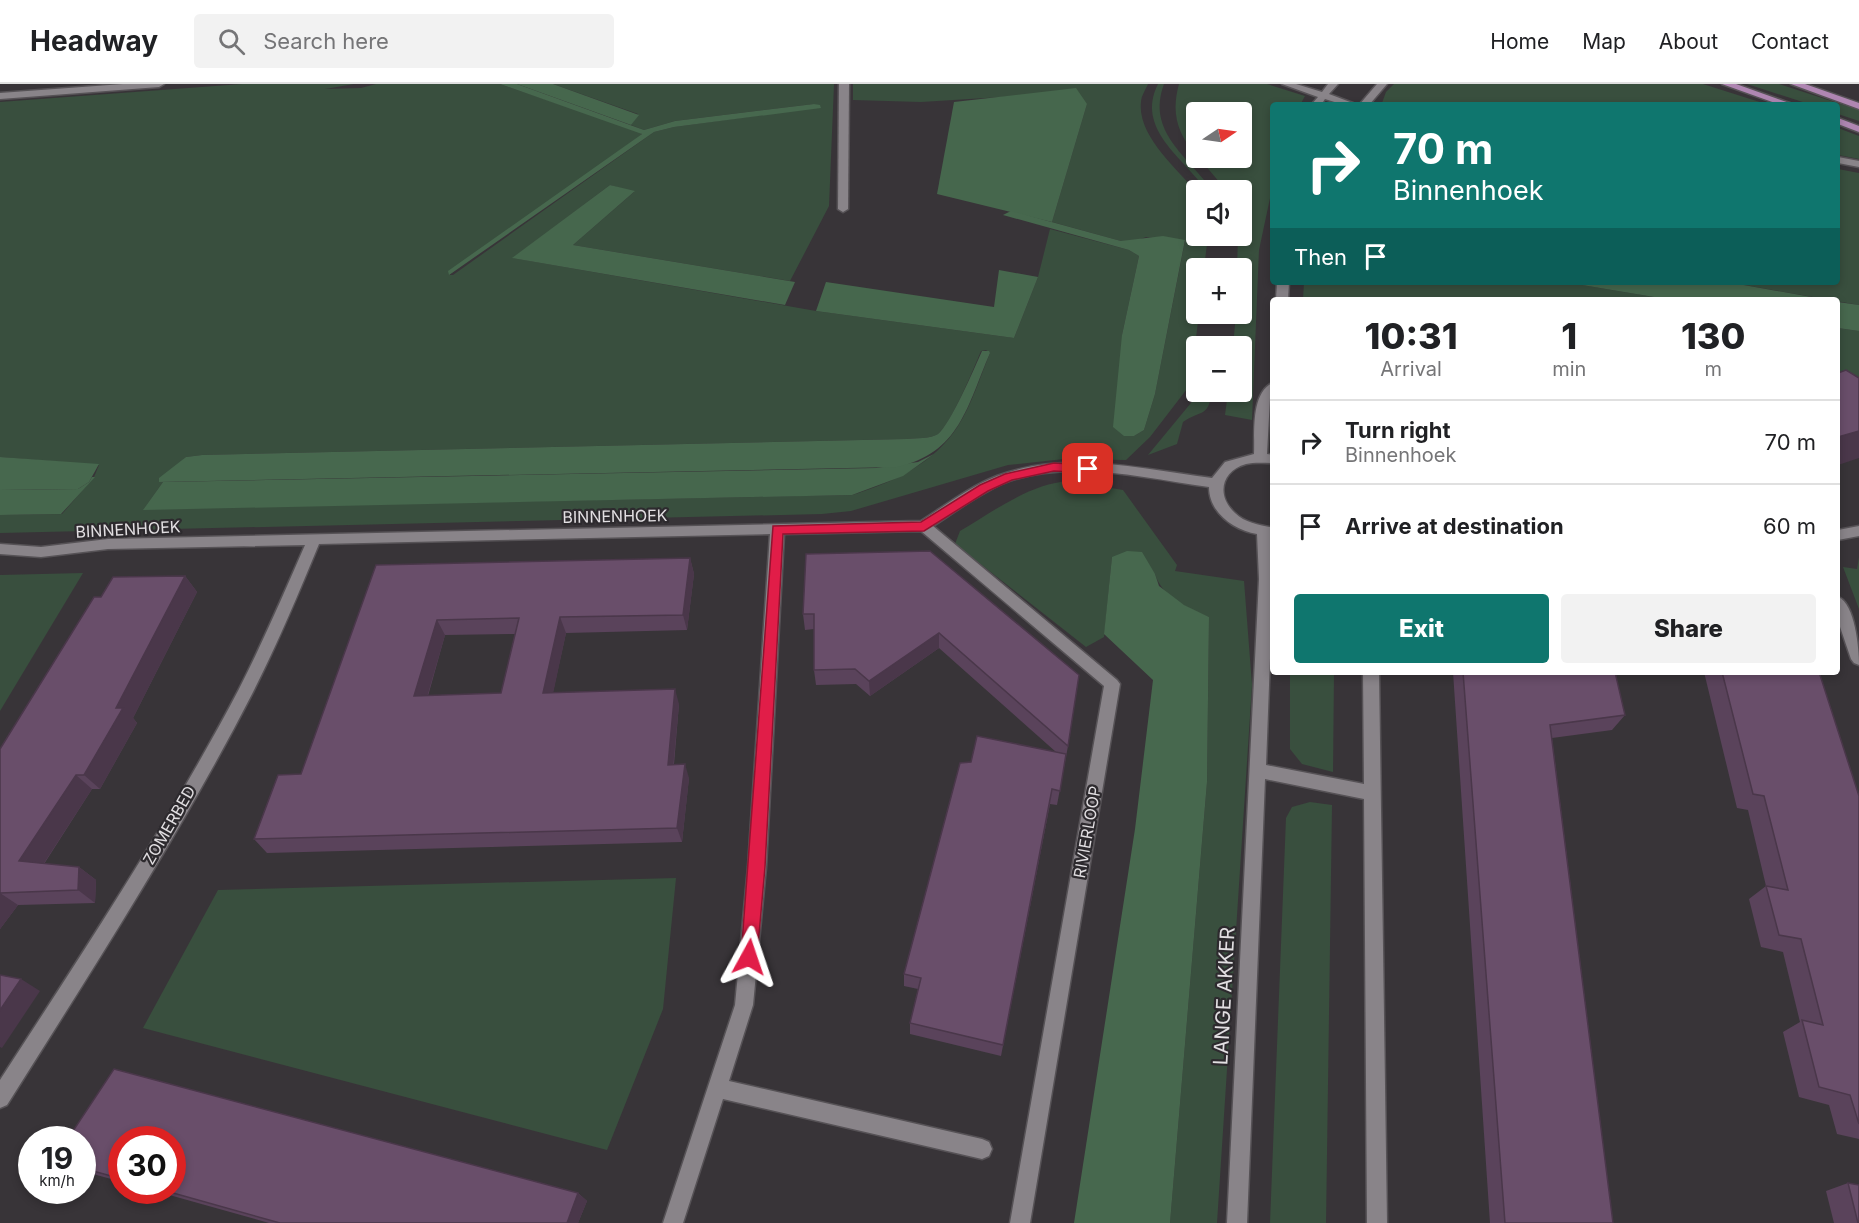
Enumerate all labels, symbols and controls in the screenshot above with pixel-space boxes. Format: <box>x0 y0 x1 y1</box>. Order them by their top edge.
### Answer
search box <box>194 14 614 68</box>
text: Headway <box>30 24 158 58</box>
icon: search <box>215 25 248 58</box>
text: Search here <box>263 28 389 54</box>
text: Home <box>1490 29 1549 54</box>
text: Map <box>1582 29 1626 54</box>
text: About <box>1659 29 1718 54</box>
text: Contact <box>1751 29 1829 54</box>
north arrow <box>1186 102 1252 168</box>
map controls <box>1186 102 1252 402</box>
text: 70 m <box>1393 123 1493 174</box>
icon: right <box>1294 126 1372 204</box>
text: Binnenhoek <box>1393 174 1544 207</box>
button: sound <box>1186 180 1252 246</box>
icon: arrive <box>1359 240 1392 273</box>
text: Then <box>1294 244 1347 270</box>
button: + <box>1186 258 1252 324</box>
text: 10:31 <box>1365 314 1458 358</box>
text: 1 <box>1561 314 1577 358</box>
text: 130 <box>1681 314 1745 358</box>
button: − <box>1186 336 1252 402</box>
text: Arrival <box>1380 357 1442 381</box>
text: min <box>1552 357 1586 381</box>
text: m <box>1704 357 1722 381</box>
text: Turn right <box>1345 417 1451 443</box>
icon: right <box>1294 426 1327 459</box>
text: 70 m <box>1765 429 1816 455</box>
pin <box>1062 443 1113 494</box>
text: Binnenhoek <box>1345 443 1457 467</box>
icon: arrive <box>1071 452 1104 485</box>
street label: BINNENHOEK <box>562 505 668 527</box>
icon: arrive <box>1294 510 1327 543</box>
text: Arrive at destination <box>1345 513 1564 539</box>
text: 60 m <box>1763 513 1816 539</box>
street label: BINNENHOEK <box>75 516 181 542</box>
button: Exit <box>1294 594 1549 663</box>
button: Share <box>1561 594 1816 663</box>
street label: ZOMERBED <box>138 782 200 868</box>
street label: RIVIERLOOP <box>1069 784 1105 880</box>
position arrow <box>717 925 781 989</box>
street label: LANGE AKKER <box>1208 926 1240 1066</box>
speed limit sign: 30 <box>108 1126 186 1204</box>
text: 19 <box>41 1140 73 1176</box>
text: km/h <box>39 1171 75 1190</box>

